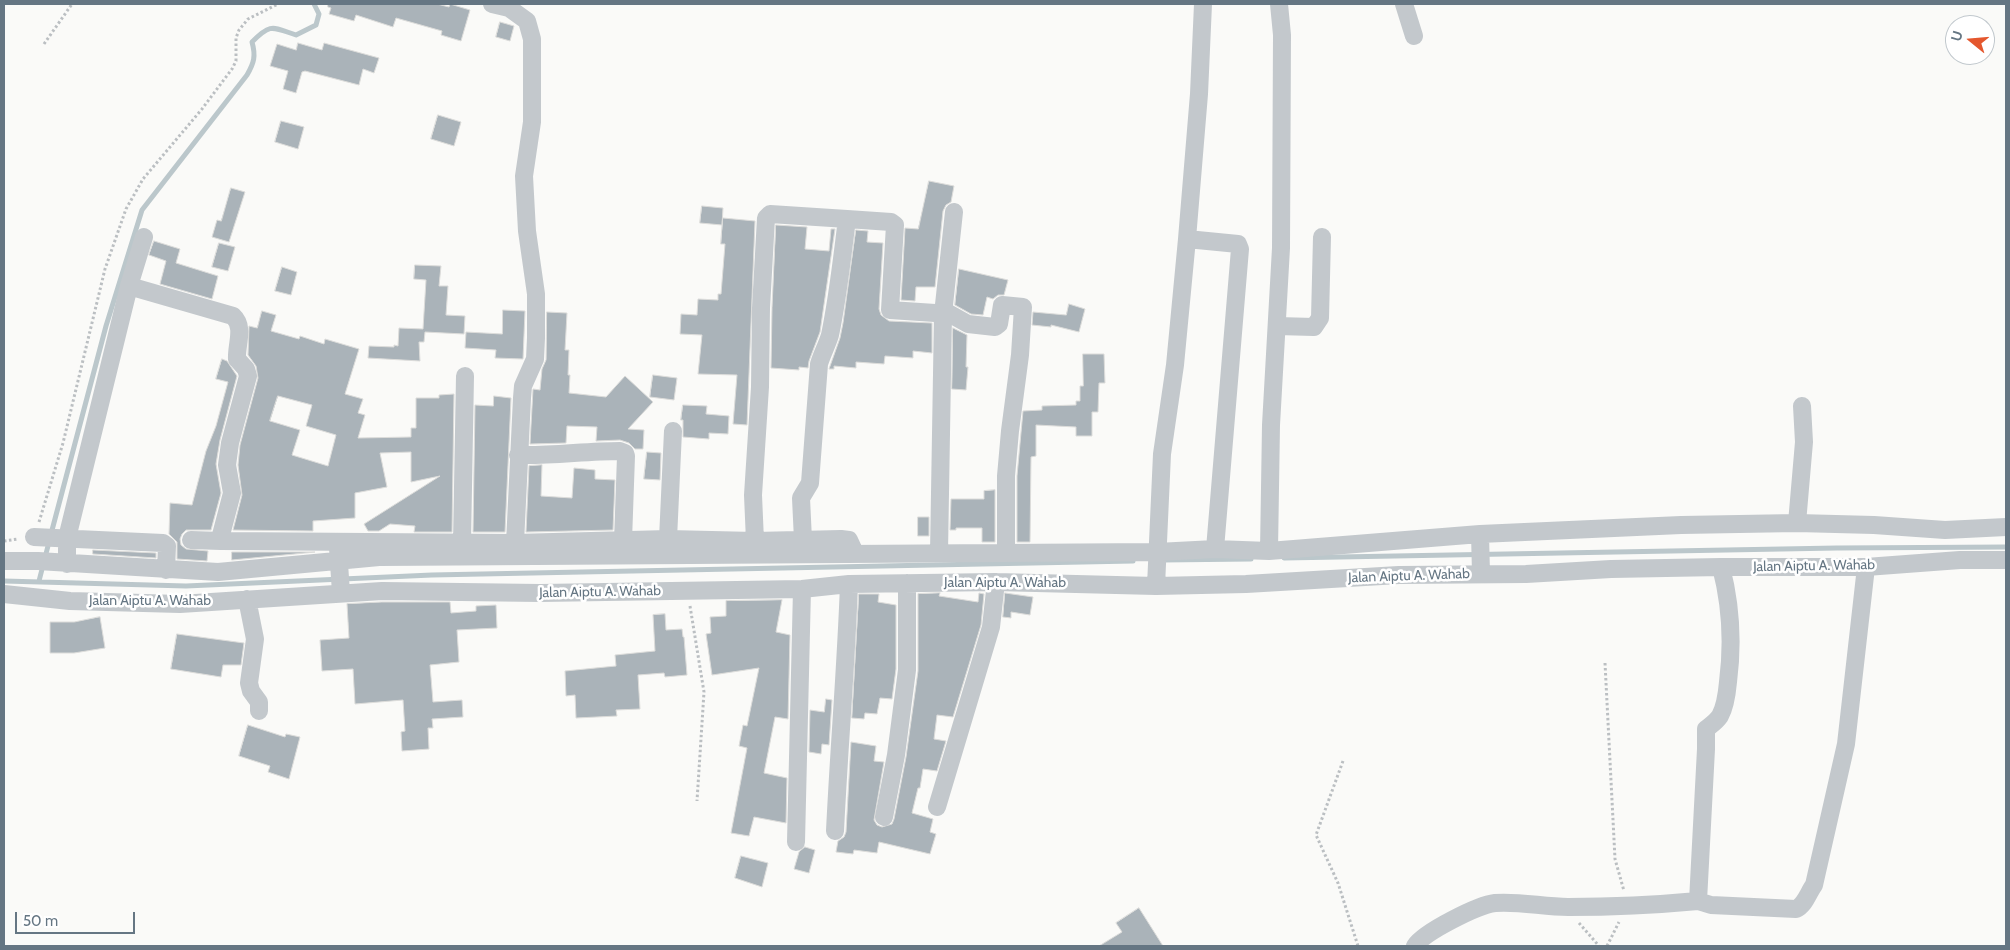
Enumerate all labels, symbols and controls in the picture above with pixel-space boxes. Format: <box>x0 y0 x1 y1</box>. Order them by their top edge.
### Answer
north arrow <box>1945 15 1995 65</box>
text: U <box>1947 28 1967 43</box>
street label: Jalan Aiptu A. Wahab <box>1753 557 1875 575</box>
street label: Jalan Aiptu A. Wahab <box>1348 565 1470 587</box>
street label: Jalan Aiptu A. Wahab <box>944 575 1066 591</box>
street label: Jalan Aiptu A. Wahab <box>539 583 661 601</box>
street label: Jalan Aiptu A. Wahab <box>89 593 211 609</box>
scale bar <box>18 902 138 934</box>
text: 50 m <box>23 912 58 930</box>

